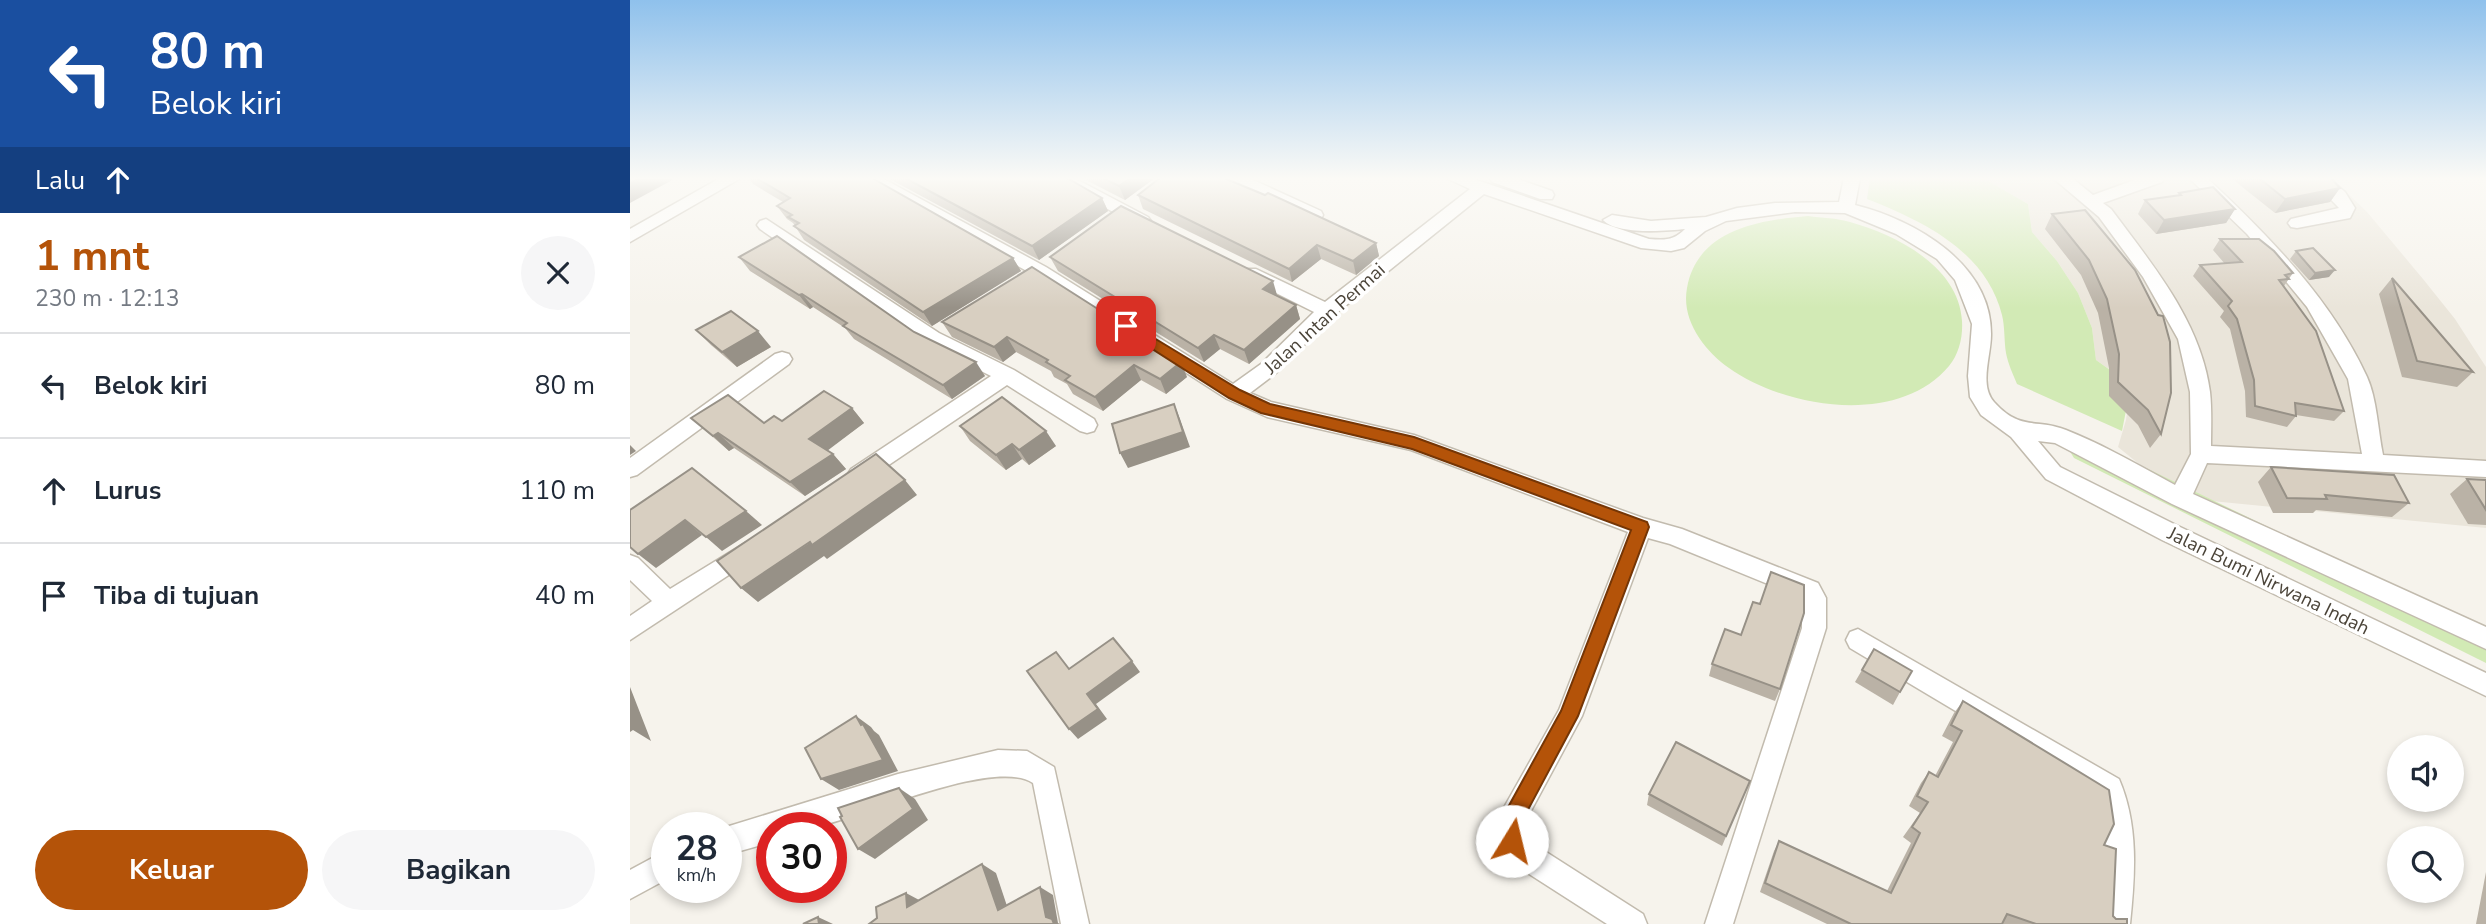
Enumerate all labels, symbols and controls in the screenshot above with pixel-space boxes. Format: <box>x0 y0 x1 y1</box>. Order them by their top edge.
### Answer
text: 80 m <box>150 18 265 85</box>
icon: left <box>35 28 126 119</box>
text: Belok kiri <box>150 82 282 125</box>
icon: ahead <box>99 161 137 199</box>
text: Lalu <box>35 163 85 198</box>
text: 1 mnt <box>35 228 149 285</box>
button: close <box>521 236 595 310</box>
street label: Jalan Intan Permai <box>1258 257 1391 381</box>
text: 230 m · 12:13 <box>35 283 180 314</box>
pin <box>1096 296 1156 356</box>
icon: arrive <box>1107 307 1145 345</box>
icon: left <box>35 367 73 405</box>
text: Belok kiri <box>94 368 207 403</box>
text: 80 m <box>535 368 595 403</box>
icon: ahead <box>35 472 73 510</box>
text: Lurus <box>94 473 161 508</box>
text: 110 m <box>519 473 595 508</box>
street label: Jalan Bumi Nirwana Indah <box>2162 520 2374 641</box>
icon: arrive <box>35 577 73 615</box>
text: Tiba di tujuan <box>94 578 259 613</box>
text: 40 m <box>535 578 595 613</box>
map controls <box>2387 735 2464 903</box>
button: sound <box>2387 735 2464 812</box>
position arrow <box>1475 804 1549 878</box>
speed limit sign: 30 <box>756 812 847 903</box>
text: 28 <box>675 825 718 872</box>
button: search <box>2387 826 2464 903</box>
button: Keluar <box>35 830 308 910</box>
button: Bagikan <box>322 830 595 910</box>
text: km/h <box>677 863 716 887</box>

